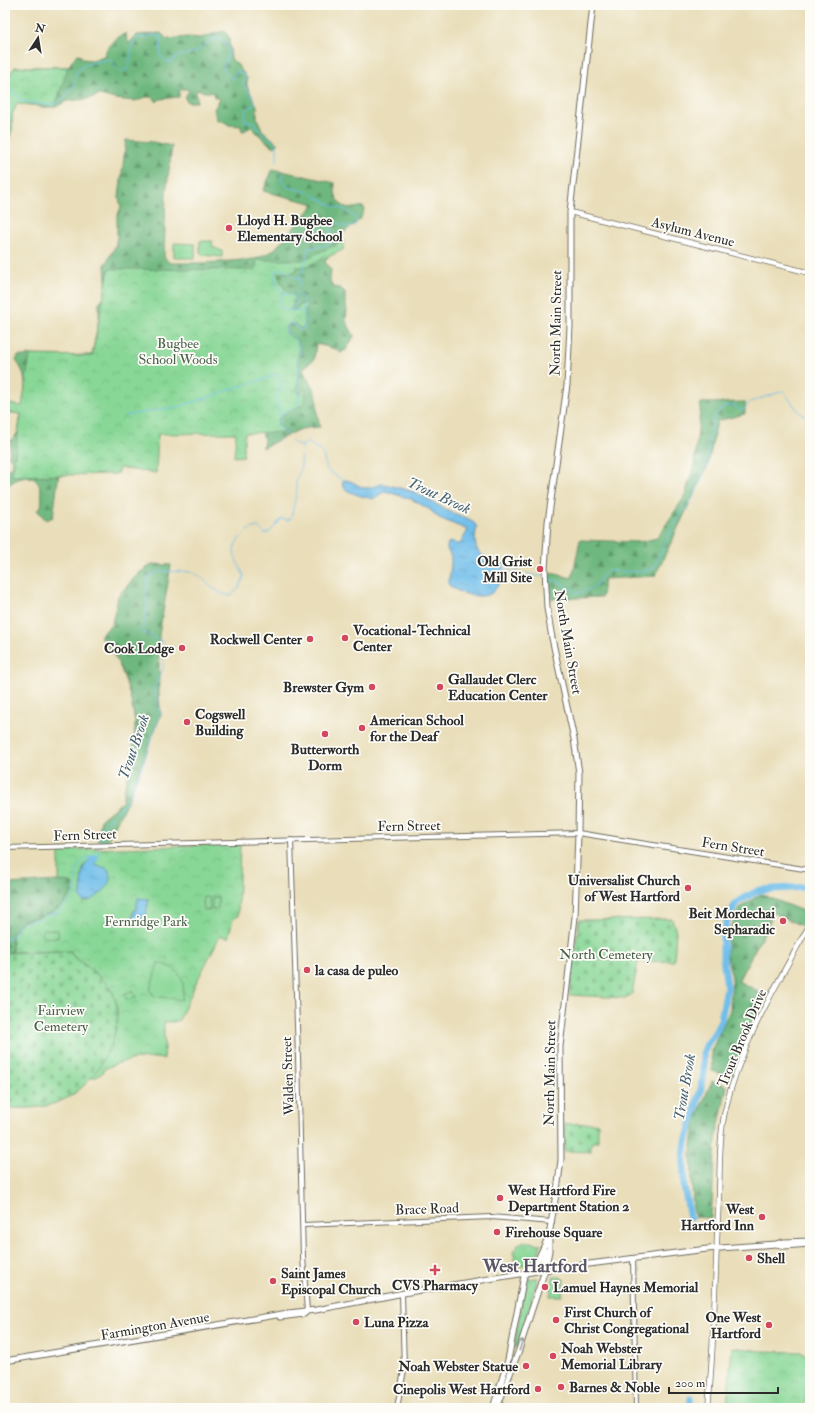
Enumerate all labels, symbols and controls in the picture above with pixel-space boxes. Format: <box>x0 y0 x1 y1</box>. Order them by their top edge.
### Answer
north arrow <box>18 18 58 58</box>
text: N <box>33 21 47 36</box>
place label: Lloyd H. Bugbee Elementary School <box>237 212 343 246</box>
street label: Asylum Avenue <box>649 213 736 252</box>
marker: Lloyd H. Bugbee Elementary School <box>224 223 234 233</box>
street label: North Main Street <box>547 269 565 376</box>
park label: Bugbee School Woods <box>139 335 218 368</box>
water label: Trout Brook <box>404 473 474 519</box>
place label: Old Grist Mill Site <box>477 553 532 586</box>
marker: Old Grist Mill Site <box>535 564 545 574</box>
street label: North Main Street <box>550 588 586 696</box>
place label: Vocational-Technical Center <box>352 622 471 655</box>
place label: Rockwell Center <box>210 631 303 648</box>
marker: Vocational-Technical Center <box>340 633 350 643</box>
marker: Rockwell Center <box>305 634 315 644</box>
place label: Cook Lodge <box>104 640 174 658</box>
marker: Cook Lodge <box>177 643 187 653</box>
place label: Gallaudet Clerc Education Center <box>448 671 548 704</box>
place label: Brewster Gym <box>283 679 364 697</box>
marker: Brewster Gym <box>367 682 377 692</box>
marker: Gallaudet Clerc Education Center <box>435 682 445 692</box>
place label: Cogswell Building <box>195 706 246 740</box>
water label: Trout Brook <box>114 712 154 782</box>
place label: American School for the Deaf <box>369 712 464 745</box>
marker: Cogswell Building <box>182 717 192 727</box>
marker: American School for the Deaf <box>357 723 367 733</box>
marker: Butterworth Dorm <box>320 729 330 739</box>
place label: Butterworth Dorm <box>291 741 360 774</box>
street label: Fern Street <box>377 817 441 835</box>
street label: Fern Street <box>53 825 117 845</box>
street label: Fern Street <box>700 834 766 860</box>
place label: Universalist Church of West Hartford <box>568 872 681 905</box>
marker: Universalist Church of West Hartford <box>683 883 693 893</box>
place label: Beit Mordechai Sepharadic <box>688 905 775 939</box>
park label: Fernridge Park <box>104 913 188 930</box>
marker: Beit Mordechai Sepharadic <box>778 916 788 926</box>
park label: North Cemetery <box>559 946 654 964</box>
place label: la casa de puleo <box>314 962 399 980</box>
marker: la casa de puleo <box>302 965 312 975</box>
street label: Trout Brook Drive <box>714 986 770 1090</box>
park label: Fairview Cemetery <box>34 1002 89 1036</box>
street label: North Main Street <box>541 1019 559 1126</box>
street label: Walden Street <box>278 1036 298 1117</box>
water label: Trout Brook <box>670 1052 700 1122</box>
place label: West Hartford Fire Department Station 2 <box>507 1182 629 1216</box>
marker: West Hartford Fire Department Station 2 <box>495 1193 505 1203</box>
street label: Brace Road <box>395 1199 459 1219</box>
place label: West Hartford Inn <box>681 1201 755 1234</box>
marker: West Hartford Inn <box>757 1212 767 1222</box>
place label: Firehouse Square <box>505 1224 603 1242</box>
marker: Firehouse Square <box>492 1227 502 1237</box>
place label: Shell <box>757 1250 786 1267</box>
marker: Shell <box>744 1253 754 1263</box>
district label: West Hartford <box>482 1255 587 1278</box>
place label: Saint James Episcopal Church <box>281 1265 382 1299</box>
marker: CVS Pharmacy <box>430 1265 440 1275</box>
marker: Saint James Episcopal Church <box>268 1276 278 1286</box>
place label: CVS Pharmacy <box>392 1277 479 1295</box>
place label: Lamuel Haynes Memorial <box>553 1279 699 1297</box>
marker: Lamuel Haynes Memorial <box>540 1282 550 1292</box>
place label: First Church of Christ Congregational <box>564 1304 690 1338</box>
street label: Farmington Avenue <box>99 1308 211 1344</box>
place label: One West Hartford <box>705 1309 761 1342</box>
place label: Luna Pizza <box>364 1314 430 1331</box>
marker: First Church of Christ Congregational <box>551 1315 561 1325</box>
marker: Luna Pizza <box>351 1317 361 1327</box>
marker: One West Hartford <box>764 1320 774 1330</box>
one-way arrow <box>518 1339 525 1352</box>
place label: Noah Webster Memorial Library <box>560 1340 663 1374</box>
marker: Noah Webster Memorial Library <box>548 1351 558 1361</box>
place label: Noah Webster Statue <box>397 1358 518 1375</box>
marker: Noah Webster Statue <box>521 1361 531 1371</box>
scale bar <box>669 1369 778 1395</box>
text: 200 m <box>675 1376 706 1391</box>
place label: Barnes & Noble <box>569 1379 660 1396</box>
place label: Cinepolis West Hartford <box>393 1381 530 1399</box>
marker: Barnes & Noble <box>556 1382 566 1392</box>
marker: Cinepolis West Hartford <box>533 1384 543 1394</box>

